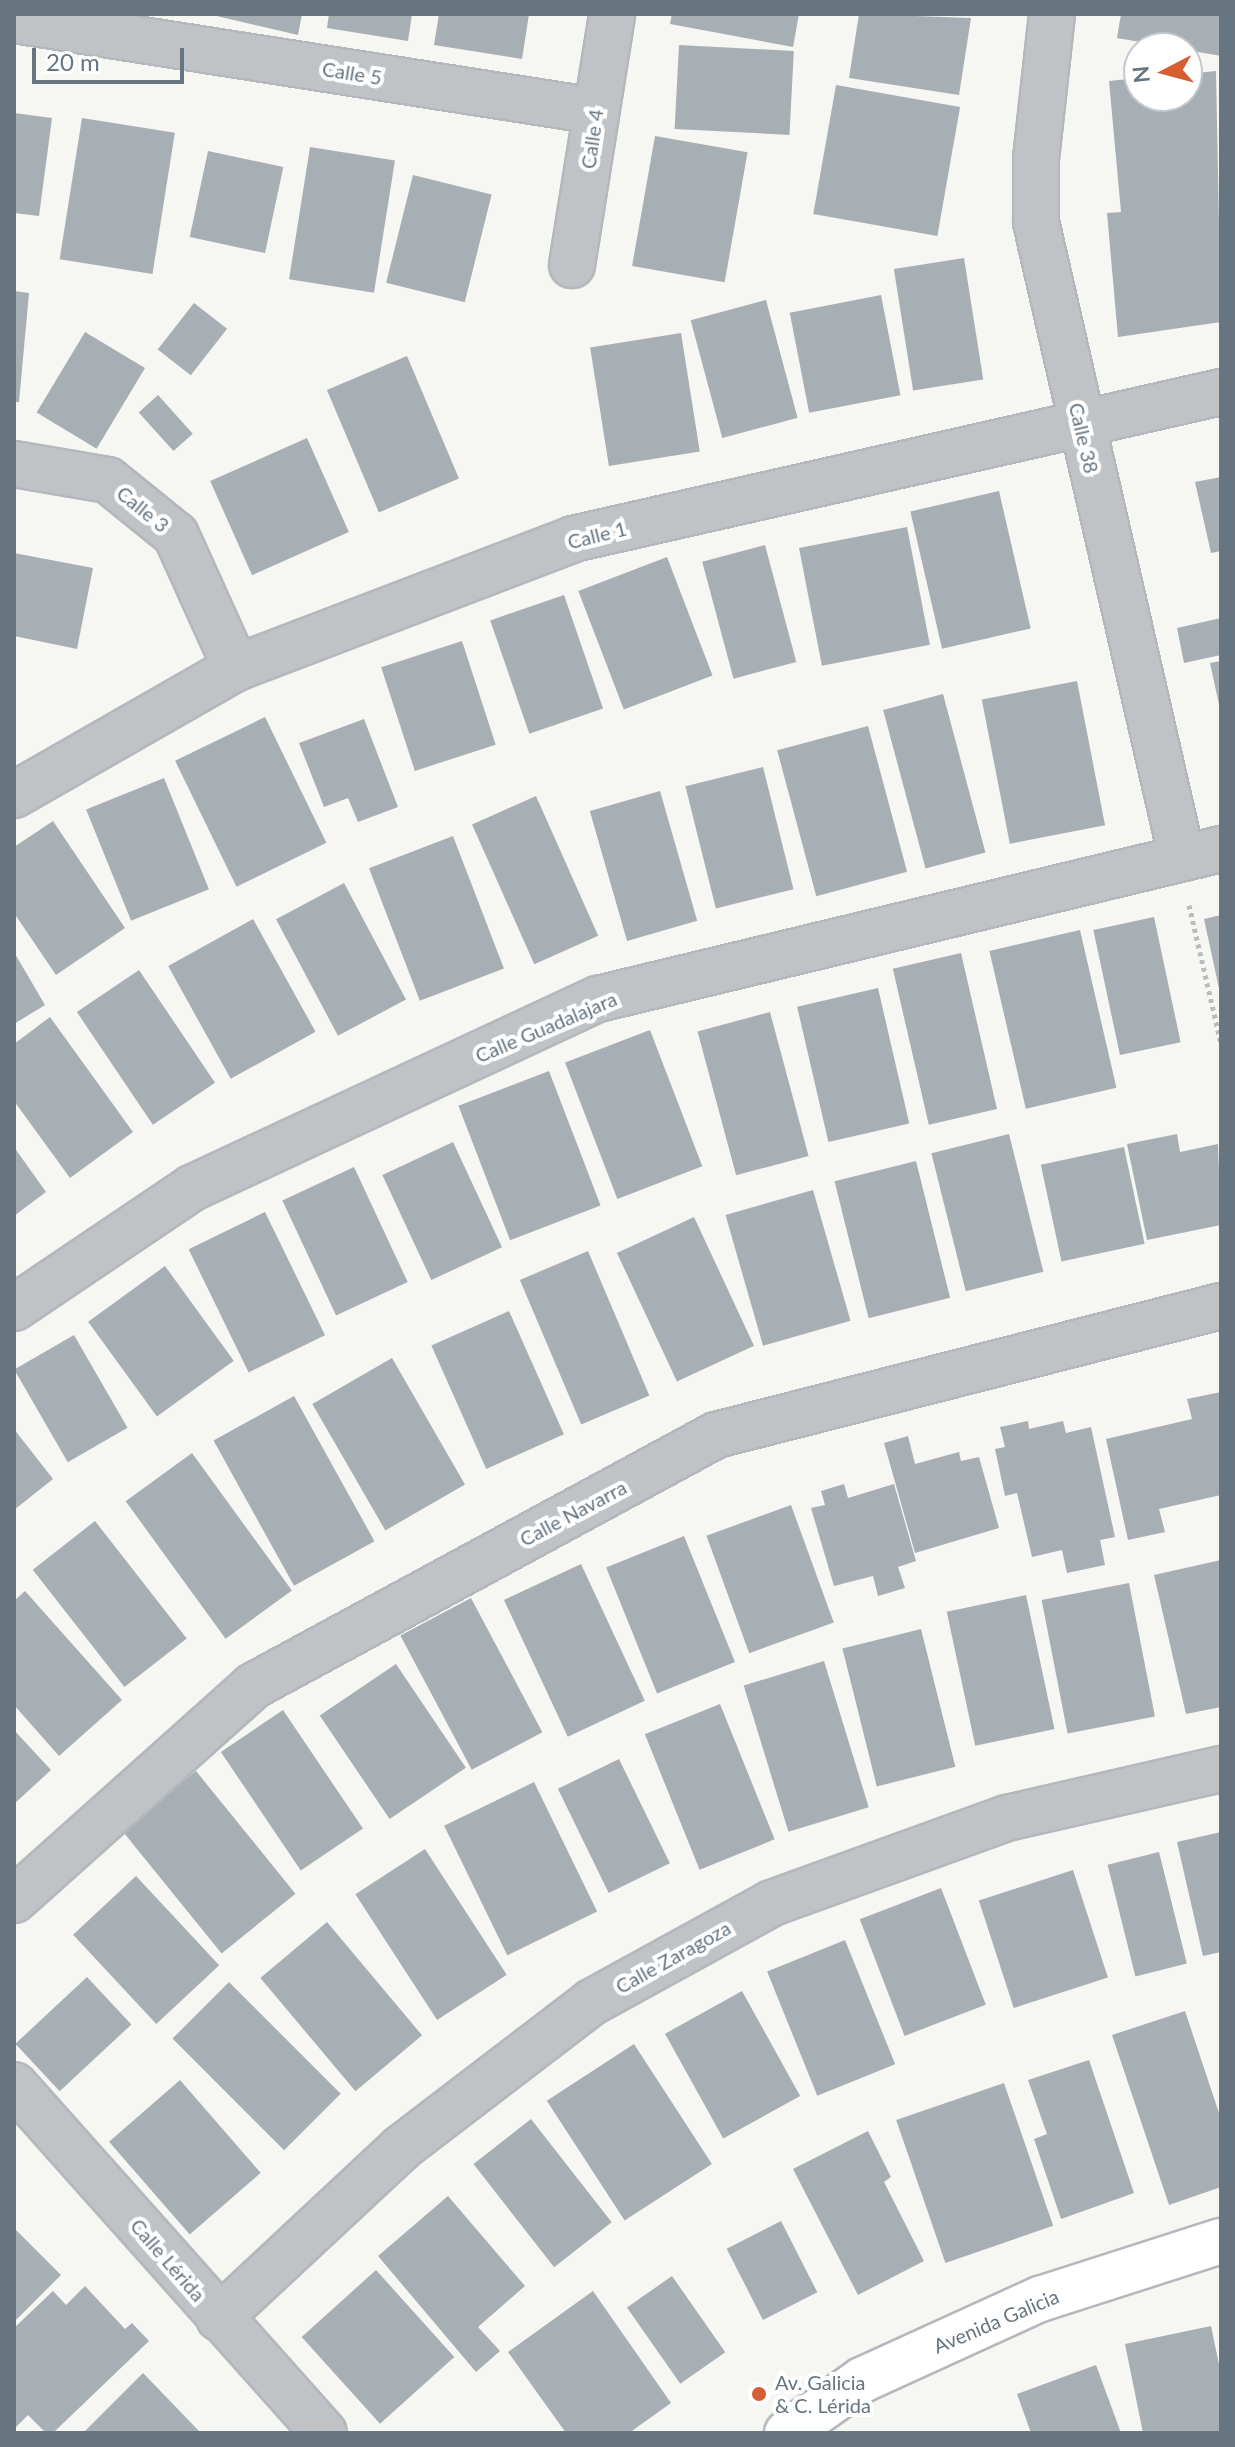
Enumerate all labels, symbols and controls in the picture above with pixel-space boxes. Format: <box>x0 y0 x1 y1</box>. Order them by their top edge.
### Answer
scale bar <box>36 32 188 82</box>
north arrow <box>1123 32 1203 112</box>
text: 20 m <box>46 47 100 76</box>
street label: Calle 5 <box>320 56 384 90</box>
text: N <box>1126 65 1155 84</box>
street label: Calle 4 <box>576 108 608 170</box>
street label: Calle 38 <box>1064 400 1104 476</box>
street label: Calle 3 <box>112 481 174 537</box>
street label: Calle 1 <box>565 516 629 554</box>
street label: Calle Guadalajara <box>472 986 620 1068</box>
street label: Calle Navarra <box>515 1475 631 1551</box>
street label: Calle Zaragoza <box>611 1916 735 1998</box>
street label: Calle Lérida <box>126 2214 210 2306</box>
street label: Avenida Galicia <box>930 2284 1062 2358</box>
place label: Av. Galicia & C. Lérida <box>775 2370 871 2417</box>
marker: Av. Galicia & C. Lérida <box>750 2385 768 2403</box>

